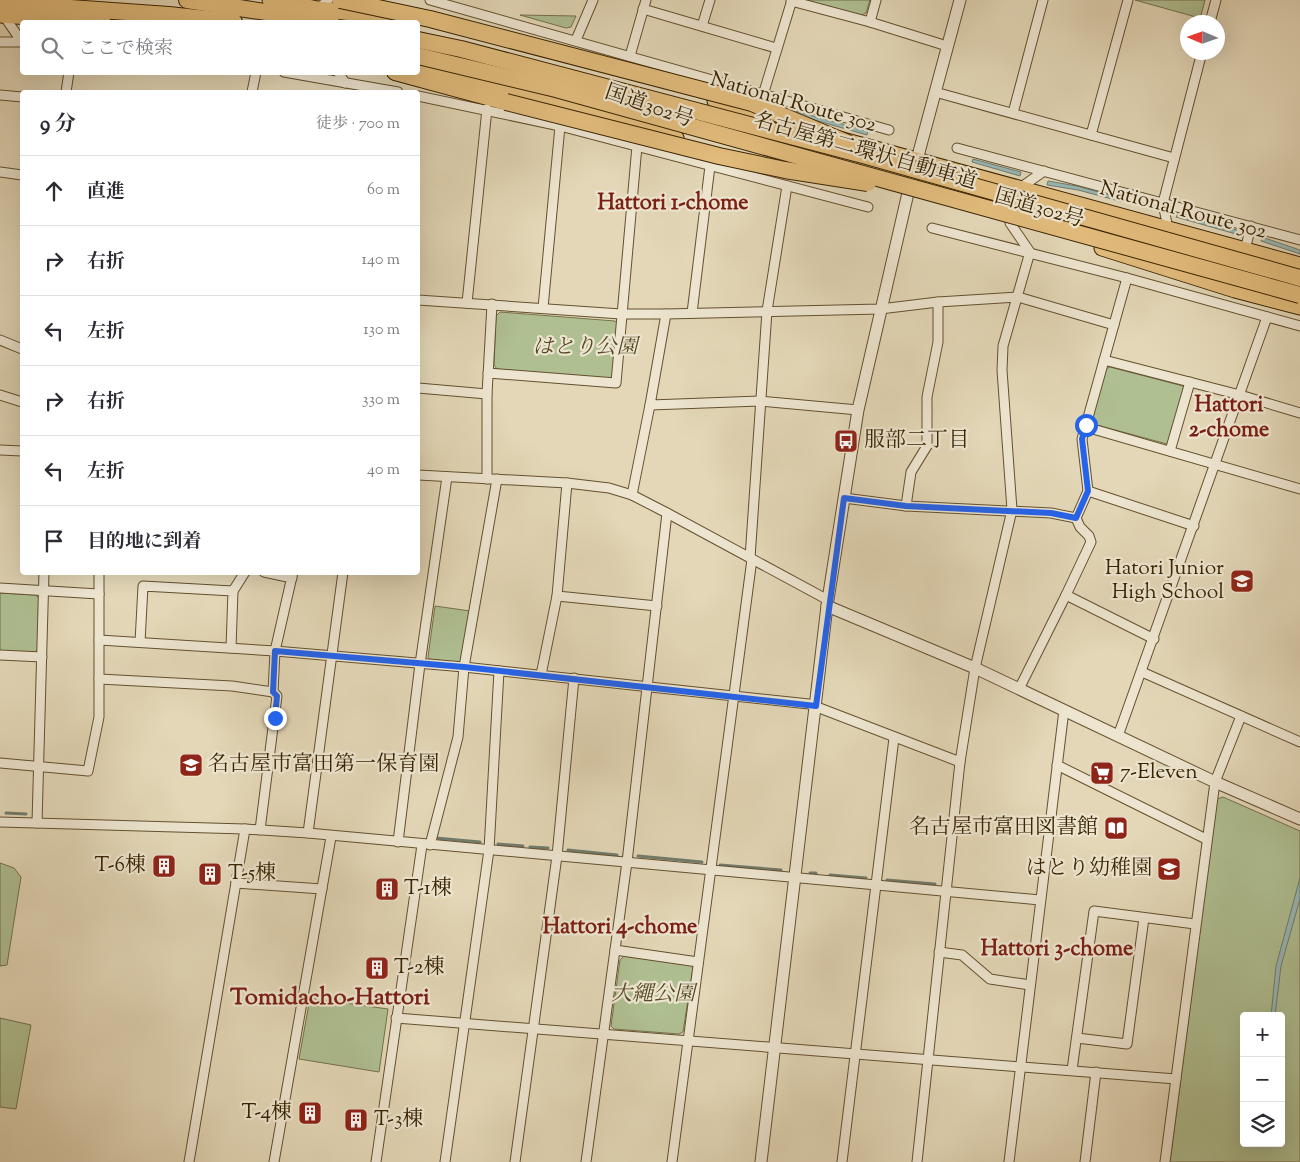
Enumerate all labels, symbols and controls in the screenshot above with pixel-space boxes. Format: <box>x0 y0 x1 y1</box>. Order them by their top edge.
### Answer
north arrow <box>1180 15 1225 60</box>
search box <box>20 20 420 75</box>
icon: search <box>38 34 66 62</box>
text: ここで検索 <box>78 36 173 63</box>
street label: National Route 302 <box>706 65 880 141</box>
street label: 国道302号 <box>601 78 697 136</box>
street label: 名古屋第二環状自動車道 <box>750 106 980 198</box>
text: 9 分 <box>40 110 76 140</box>
text: 徒歩 · 700 m <box>316 113 400 136</box>
street label: National Route 302 <box>1096 174 1270 248</box>
icon: ahead <box>40 177 68 205</box>
text: 直進 <box>87 179 125 206</box>
text: 60 m <box>367 179 400 202</box>
street label: 国道302号 <box>991 182 1087 236</box>
district label: Hattori 1-chome <box>597 188 749 220</box>
icon: right <box>40 247 68 275</box>
text: 右折 <box>87 249 125 276</box>
text: 140 m <box>362 249 400 272</box>
icon: left <box>40 317 68 345</box>
text: 左折 <box>87 319 125 346</box>
text: 130 m <box>363 319 400 342</box>
park label: はとり公園 <box>533 333 640 363</box>
icon: right <box>40 387 68 415</box>
text: 右折 <box>87 389 125 416</box>
text: 330 m <box>362 389 400 412</box>
district label: Hattori 2-chome <box>1189 390 1269 447</box>
route start <box>1075 414 1098 437</box>
place label: 服部二丁目 <box>864 426 969 456</box>
bus stop icon: 服部二丁目 <box>833 428 859 454</box>
icon: left <box>40 457 68 485</box>
text: 左折 <box>87 459 125 486</box>
text: 40 m <box>367 459 400 482</box>
icon: arrive <box>40 527 68 555</box>
text: 目的地に到着 <box>87 529 201 556</box>
place label: Hatori Junior High School <box>1105 554 1224 608</box>
school or university icon: Hatori Junior High School <box>1229 568 1255 594</box>
route end <box>264 707 287 730</box>
place label: 名古屋市富田第一保育園 <box>208 750 439 780</box>
school or university icon: 名古屋市富田第一保育園 <box>178 752 204 778</box>
place label: 7-Eleven <box>1120 758 1198 788</box>
supermarket icon: 7-Eleven <box>1089 760 1115 786</box>
place label: 名古屋市富田図書館 <box>909 813 1098 843</box>
library icon: 名古屋市富田図書館 <box>1103 815 1129 841</box>
place label: T-6棟 <box>95 851 146 881</box>
building icon: T-6棟 <box>151 853 177 879</box>
place label: はとり幼稚園 <box>1026 854 1152 884</box>
school or university icon: はとり幼稚園 <box>1156 856 1182 882</box>
place label: T-5棟 <box>228 859 276 889</box>
building icon: T-5棟 <box>197 861 223 887</box>
place label: T-1棟 <box>404 874 452 904</box>
building icon: T-1棟 <box>374 876 400 902</box>
district label: Hattori 4-chome <box>543 912 697 944</box>
district label: Hattori 3-chome <box>981 934 1133 966</box>
place label: T-2棟 <box>394 953 445 983</box>
building icon: T-2棟 <box>364 955 390 981</box>
park label: 大繩公園 <box>611 980 698 1010</box>
district label: Tomidacho-Hattori <box>230 981 430 1015</box>
map controls <box>1240 1012 1285 1147</box>
button: + <box>1240 1012 1285 1057</box>
button: − <box>1240 1057 1285 1102</box>
place label: T-4棟 <box>241 1098 292 1128</box>
building icon: T-4棟 <box>297 1100 323 1126</box>
button: layers <box>1240 1102 1285 1147</box>
place label: T-3棟 <box>374 1105 424 1135</box>
building icon: T-3棟 <box>343 1107 369 1133</box>

